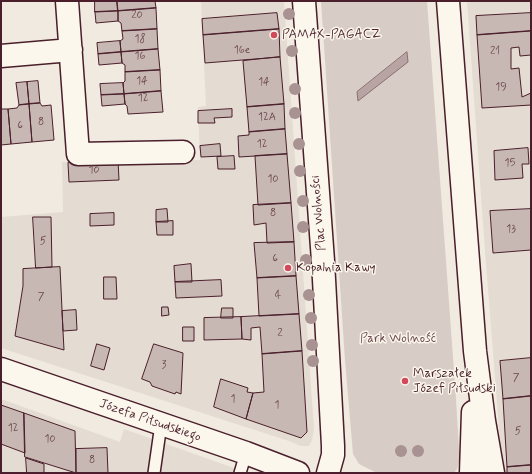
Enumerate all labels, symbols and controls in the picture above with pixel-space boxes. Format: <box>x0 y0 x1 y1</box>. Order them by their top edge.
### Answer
house number: 20 <box>131 9 143 23</box>
place label: PAMAX-PAGACZ <box>282 27 381 43</box>
marker: PAMAX-PAGACZ <box>269 30 279 40</box>
house number: 18 <box>135 33 145 47</box>
house number: 16e <box>234 44 250 58</box>
house number: 21 <box>490 45 500 59</box>
house number: 16 <box>135 50 145 64</box>
house number: 14 <box>136 75 148 89</box>
house number: 14 <box>258 76 270 90</box>
house number: 19 <box>495 81 507 95</box>
house number: 12 <box>138 92 148 106</box>
house number: 12A <box>258 111 276 125</box>
house number: 8 <box>38 116 44 130</box>
house number: 6 <box>17 119 23 133</box>
house number: 12 <box>257 138 267 152</box>
house number: 15 <box>505 157 515 171</box>
house number: 10 <box>88 164 100 178</box>
house number: 10 <box>267 173 279 187</box>
street label: Plac Wolności <box>308 175 330 251</box>
house number: 8 <box>270 207 276 221</box>
house number: 13 <box>506 223 516 237</box>
house number: 5 <box>40 235 46 249</box>
house number: 6 <box>272 252 278 266</box>
place label: Kopalnia Kawy <box>296 260 375 276</box>
marker: Kopalnia Kawy <box>283 263 293 273</box>
house number: 4 <box>275 289 281 303</box>
house number: 7 <box>38 291 44 305</box>
house number: 2 <box>277 327 283 341</box>
park label: Park Wolność <box>360 331 436 347</box>
house number: 3 <box>162 359 166 373</box>
place label: Marszałek Józef Piłsudski <box>413 366 496 397</box>
house number: 7 <box>513 372 519 386</box>
marker: Marszałek Józef Piłsudski <box>400 376 410 386</box>
house number: 1 <box>231 393 235 407</box>
street label: Józefa Piłsudskiego <box>97 396 203 446</box>
house number: 1 <box>275 399 279 413</box>
house number: 12 <box>8 422 18 436</box>
house number: 5 <box>515 425 521 439</box>
house number: 10 <box>44 433 56 447</box>
house number: 8 <box>89 454 95 468</box>

